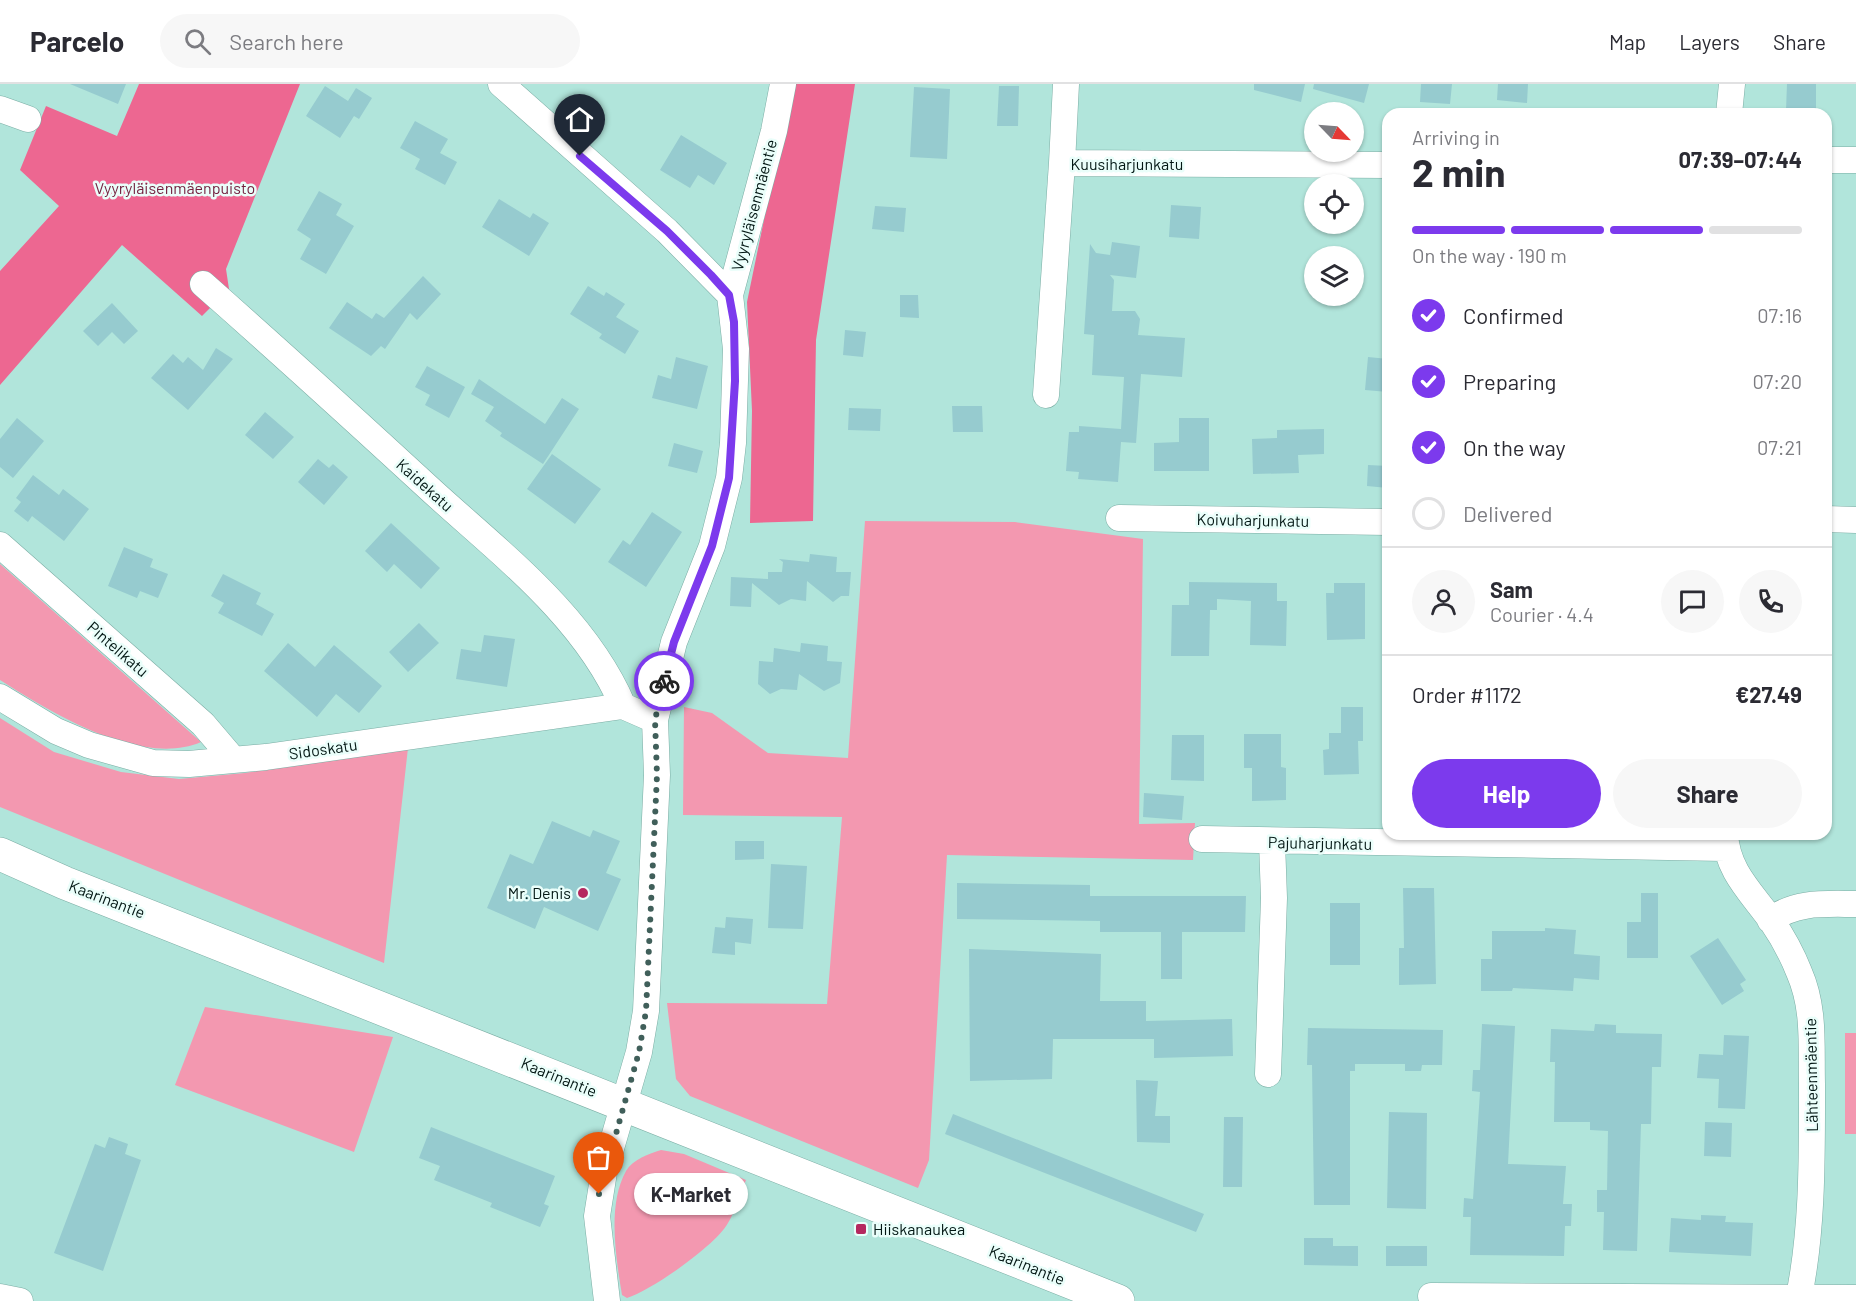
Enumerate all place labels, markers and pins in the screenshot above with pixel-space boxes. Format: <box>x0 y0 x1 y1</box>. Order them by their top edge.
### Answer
pin <box>554 94 605 156</box>
place label: Mr. Denis <box>508 883 571 902</box>
marker: Mr. Denis <box>576 886 590 900</box>
pin <box>573 1132 624 1194</box>
callout: K-Market <box>635 1173 749 1215</box>
place label: Hiiskanaukea <box>873 1219 965 1238</box>
marker: Hiiskanaukea <box>854 1222 868 1236</box>

